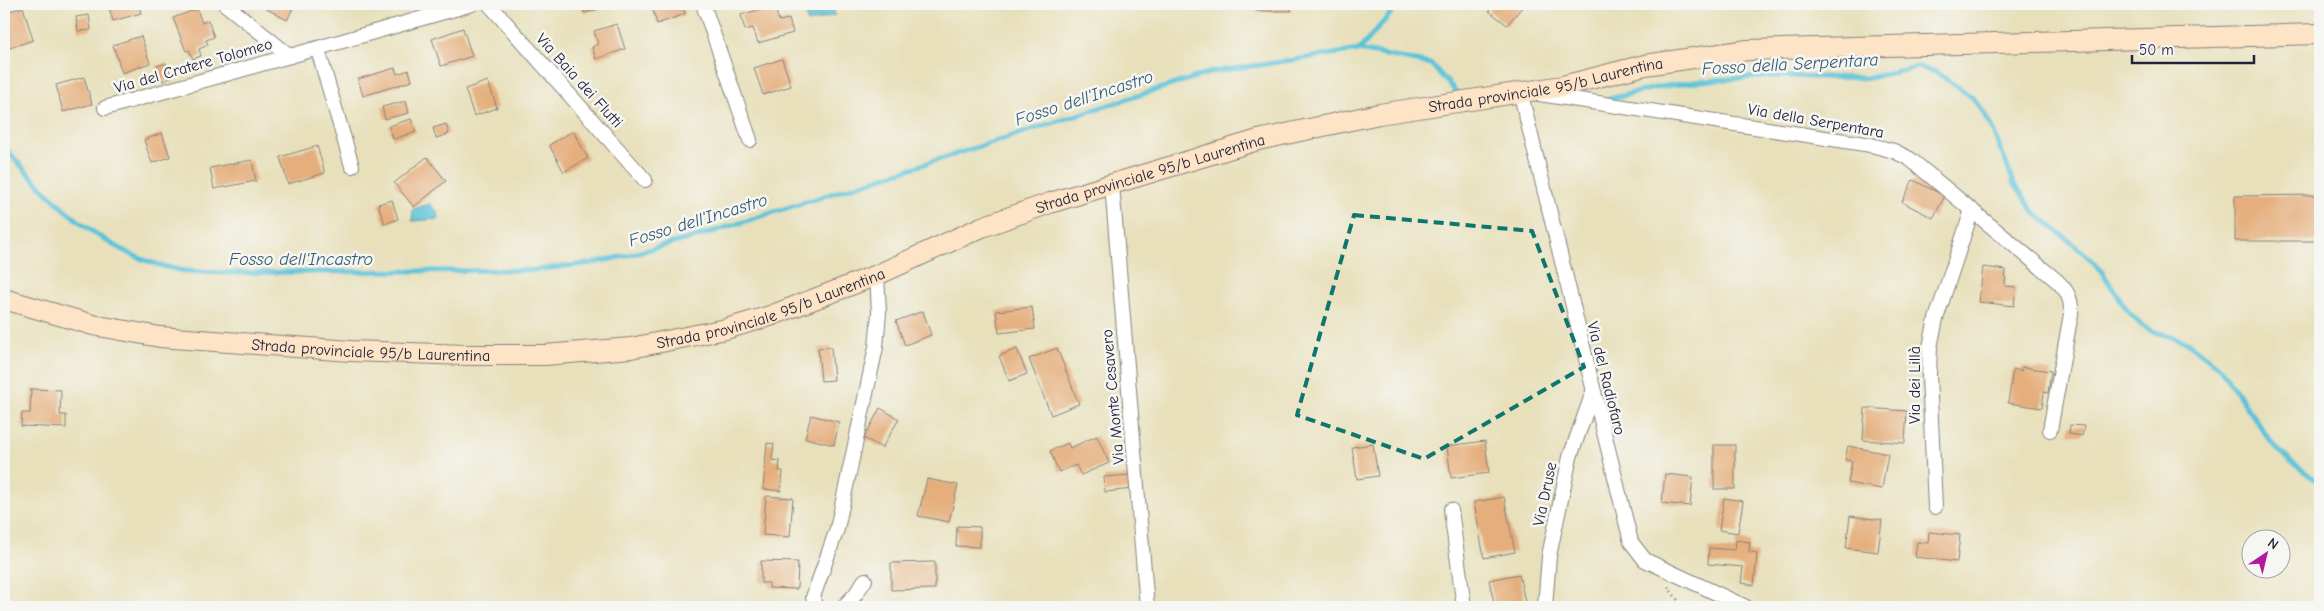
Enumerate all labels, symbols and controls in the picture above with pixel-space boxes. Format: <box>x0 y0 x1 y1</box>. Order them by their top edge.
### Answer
street label: Via Baia dei Flutti <box>532 30 626 131</box>
scale bar <box>2132 32 2254 64</box>
street label: Via del Cratere Tolomeo <box>112 35 274 97</box>
text: 50 m <box>2139 41 2174 59</box>
water label: Fosso della Serpentara <box>1701 49 1879 80</box>
street label: Strada provinciale 95/b Laurentina <box>1427 54 1664 116</box>
water label: Fosso dell'Incastro <box>1012 66 1156 131</box>
street label: Via della Serpentara <box>1746 100 1885 142</box>
street label: Strada provinciale 95/b Laurentina <box>1033 131 1267 217</box>
water label: Fosso dell'Incastro <box>626 189 770 252</box>
water label: Fosso dell'Incastro <box>229 249 373 270</box>
street label: Strada provinciale 95/b Laurentina <box>655 265 888 353</box>
street label: Via del Radiofaro <box>1583 320 1629 437</box>
street label: Via Monte Cesavero <box>1098 329 1128 465</box>
street label: Strada provinciale 95/b Laurentina <box>251 336 490 365</box>
street label: Via dei Lillà <box>1906 346 1924 424</box>
street label: Via Druse <box>1529 461 1561 528</box>
north arrow <box>2242 528 2292 578</box>
text: N <box>2265 534 2282 553</box>

